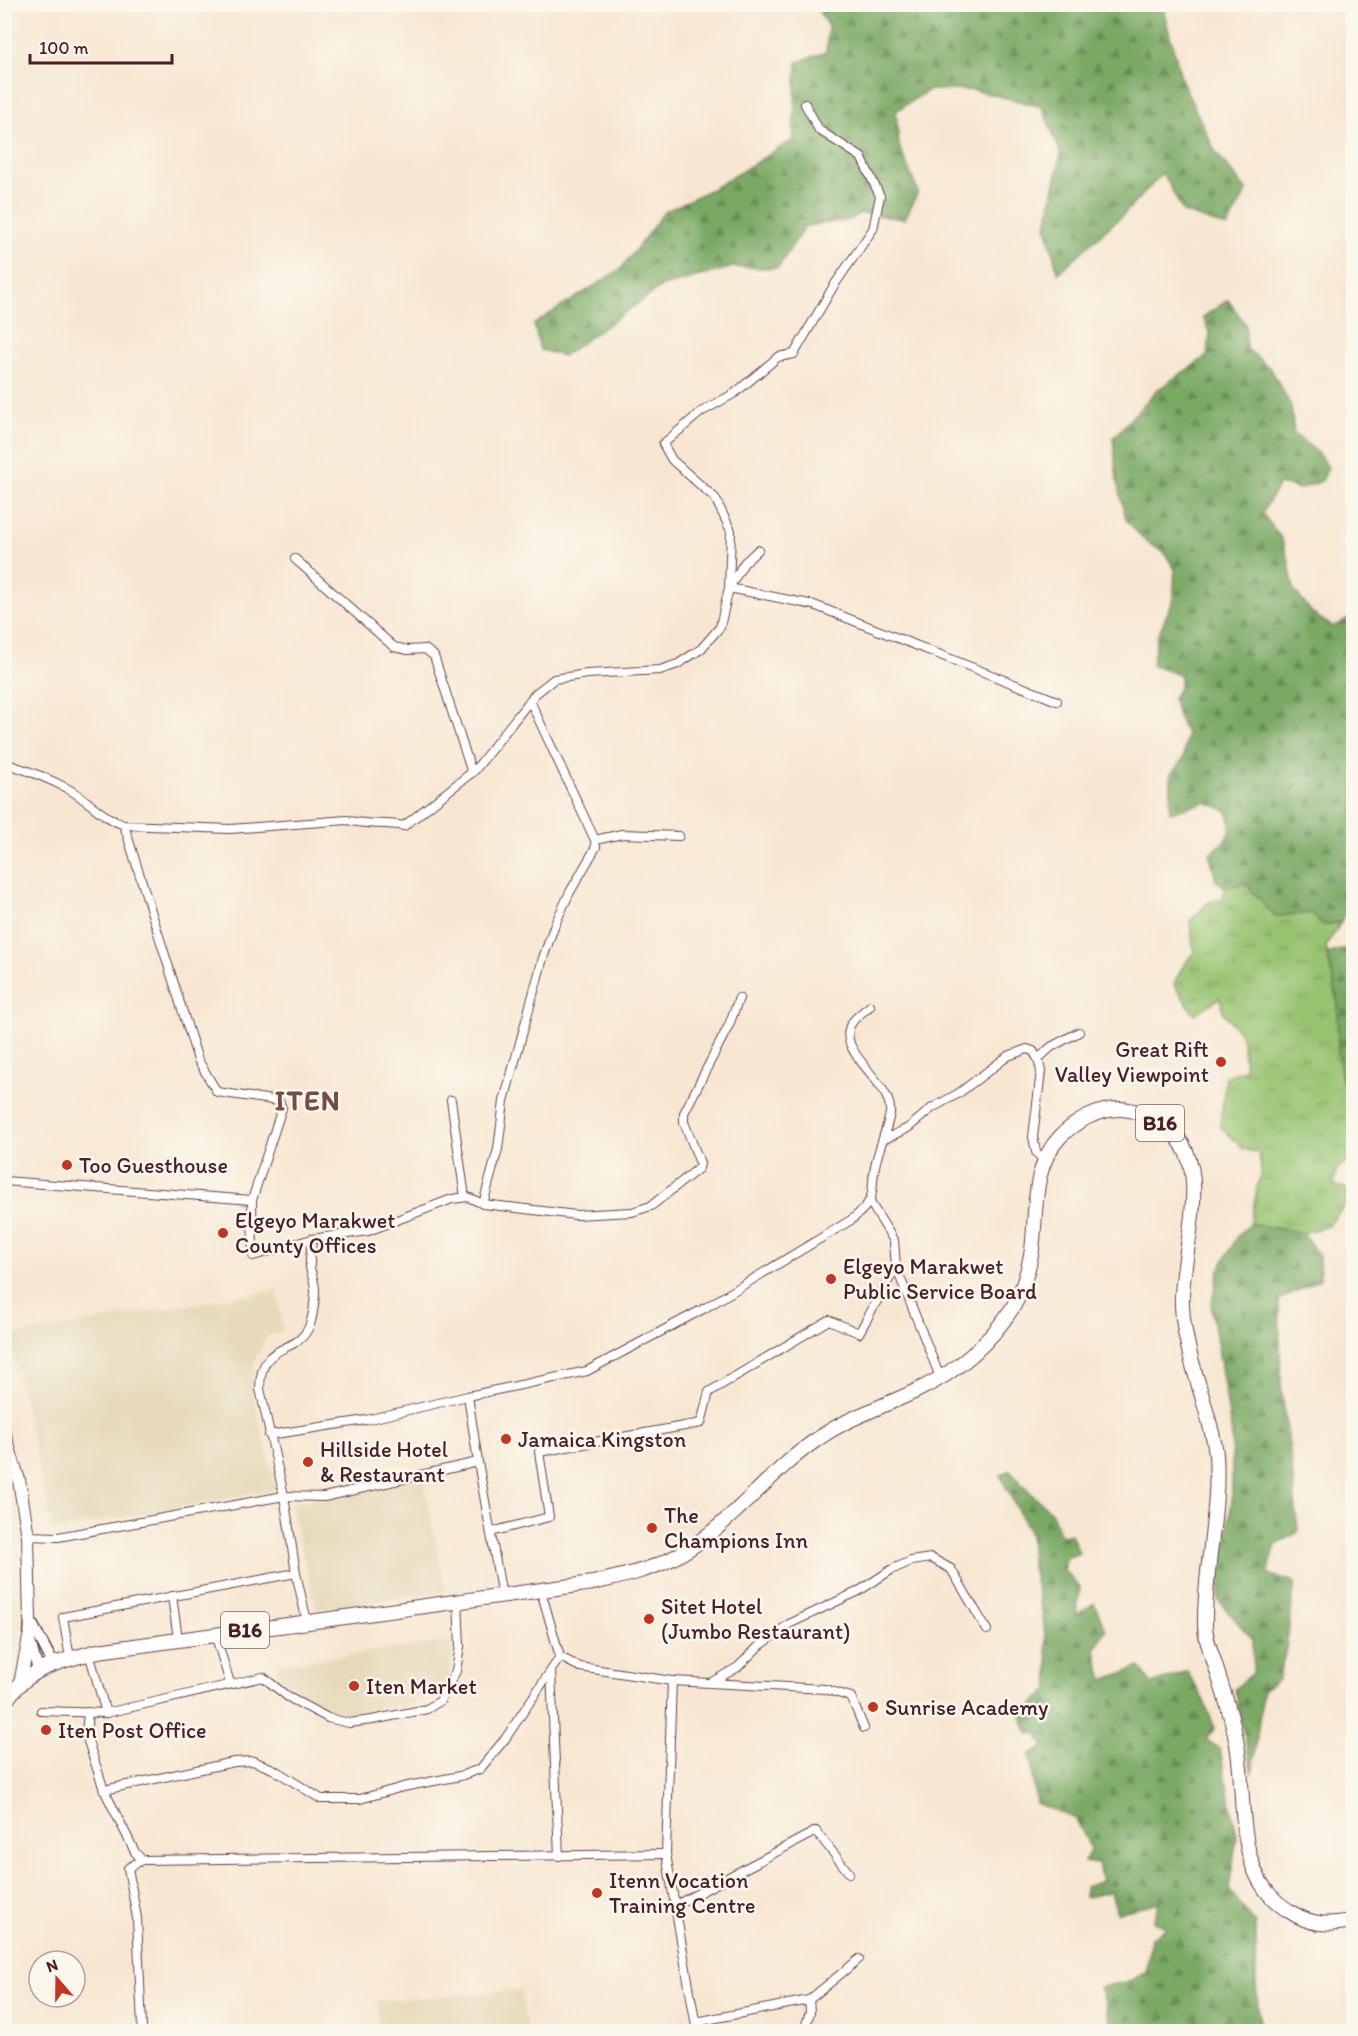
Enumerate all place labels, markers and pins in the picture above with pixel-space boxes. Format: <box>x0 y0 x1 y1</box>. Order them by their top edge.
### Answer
place label: Great Rift Valley Viewpoint <box>1055 1036 1209 1088</box>
marker: Great Rift Valley Viewpoint <box>1214 1055 1228 1069</box>
place label: Too Guesthouse <box>79 1152 228 1179</box>
marker: Too Guesthouse <box>60 1158 74 1172</box>
place label: Elgeyo Marakwet County Offices <box>235 1207 395 1259</box>
marker: Elgeyo Marakwet County Offices <box>216 1226 230 1240</box>
place label: Elgeyo Marakwet Public Service Board <box>843 1253 1037 1305</box>
marker: Elgeyo Marakwet Public Service Board <box>824 1272 838 1286</box>
place label: Jamaica Kingston <box>518 1426 687 1453</box>
marker: Jamaica Kingston <box>499 1432 513 1446</box>
place label: Hillside Hotel & Restaurant <box>320 1436 448 1488</box>
marker: Hillside Hotel & Restaurant <box>301 1455 315 1469</box>
place label: The Champions Inn <box>664 1502 808 1554</box>
marker: The Champions Inn <box>645 1521 659 1535</box>
place label: Sitet Hotel (Jumbo Restaurant) <box>661 1593 851 1645</box>
marker: Sitet Hotel (Jumbo Restaurant) <box>642 1612 656 1626</box>
place label: Iten Market <box>366 1673 477 1700</box>
marker: Iten Market <box>347 1679 361 1693</box>
place label: Sunrise Academy <box>885 1694 1049 1721</box>
marker: Sunrise Academy <box>866 1700 880 1714</box>
place label: Iten Post Office <box>58 1717 207 1744</box>
marker: Iten Post Office <box>39 1723 53 1737</box>
place label: Itenn Vocation Training Centre <box>609 1867 755 1919</box>
marker: Itenn Vocation Training Centre <box>590 1886 604 1900</box>

